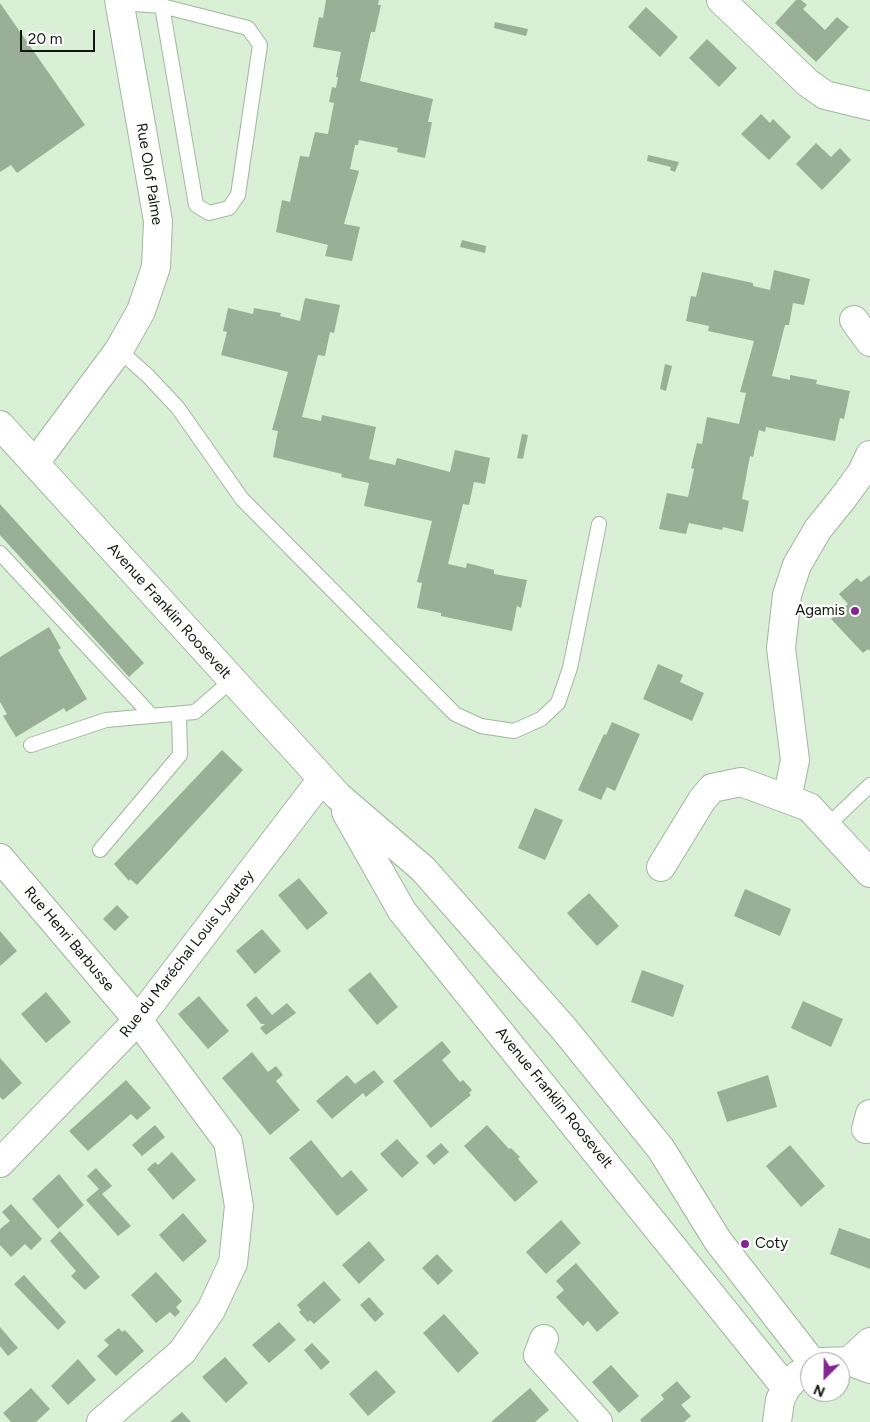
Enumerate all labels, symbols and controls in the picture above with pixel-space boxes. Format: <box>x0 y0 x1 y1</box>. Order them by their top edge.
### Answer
scale bar <box>22 20 98 52</box>
text: 20 m <box>28 30 62 48</box>
street label: Rue Olof Palme <box>132 122 166 226</box>
street label: Avenue Franklin Roosevelt <box>103 540 235 682</box>
place label: Agamis <box>795 602 845 620</box>
marker: Agamis <box>849 605 861 617</box>
street label: Rue du Maréchal Louis Lyautey <box>116 867 258 1041</box>
street label: Rue Henri Barbusse <box>20 883 118 995</box>
street label: Avenue Franklin Roosevelt <box>492 1024 616 1172</box>
place label: Coty <box>755 1235 788 1253</box>
marker: Coty <box>739 1238 751 1250</box>
north arrow <box>800 1352 850 1402</box>
text: N <box>811 1380 828 1400</box>

